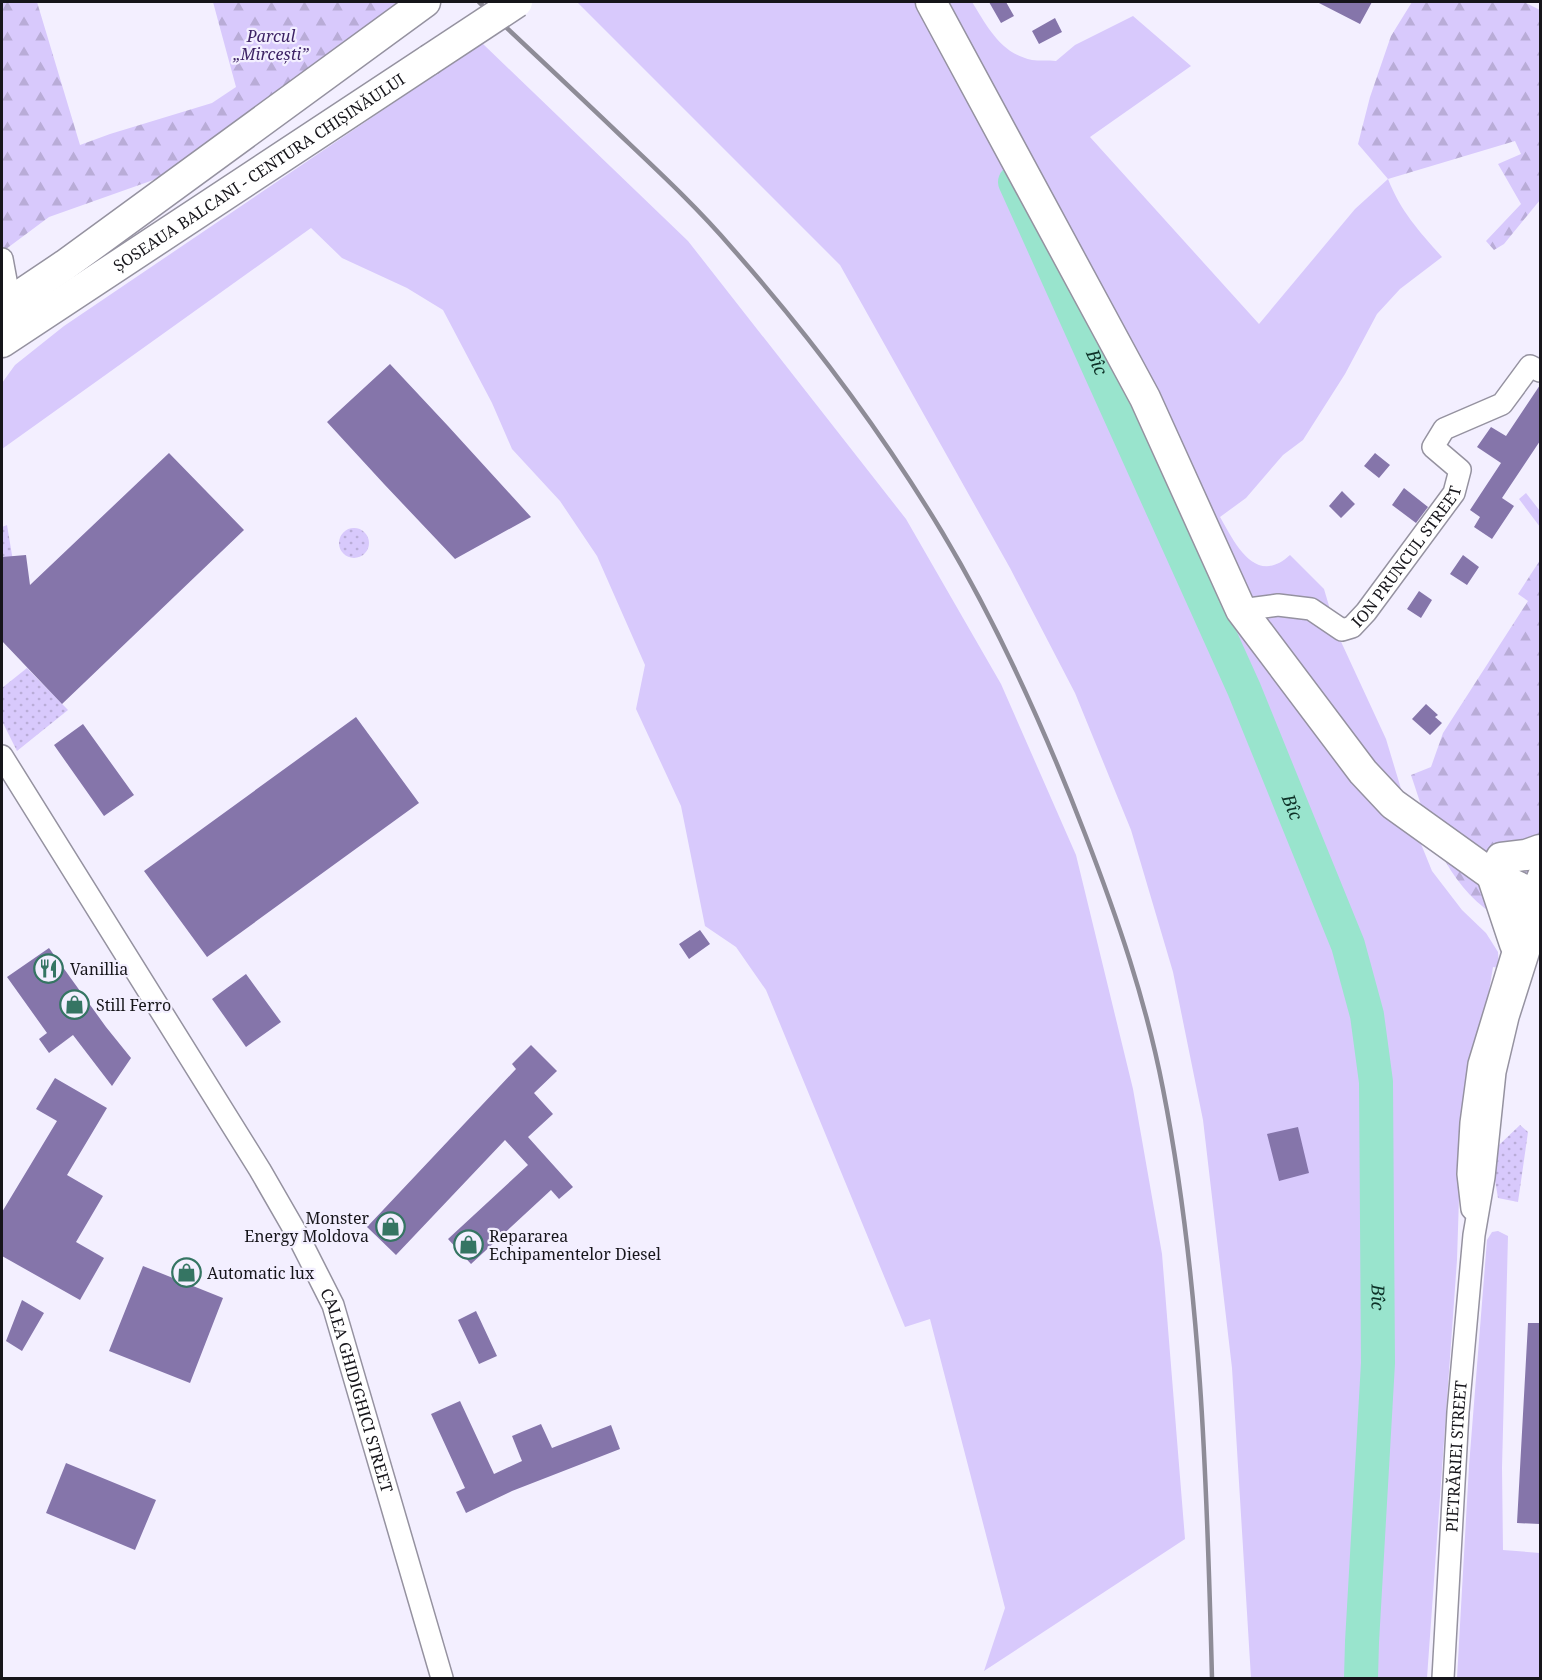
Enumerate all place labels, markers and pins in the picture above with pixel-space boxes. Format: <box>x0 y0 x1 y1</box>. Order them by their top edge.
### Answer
restaurant icon: Vanillia <box>33 953 65 985</box>
place label: Vanillia <box>70 958 128 980</box>
shop icon: Still Ferro <box>59 989 91 1021</box>
place label: Still Ferro <box>96 994 171 1016</box>
place label: Monster Energy Moldova <box>244 1207 369 1247</box>
shop icon: Monster Energy Moldova <box>374 1211 406 1243</box>
place label: Repararea Echipamentelor Diesel <box>489 1225 661 1265</box>
shop icon: Repararea Echipamentelor Diesel <box>452 1229 484 1261</box>
shop icon: Automatic lux <box>170 1257 202 1289</box>
place label: Automatic lux <box>207 1262 315 1284</box>

